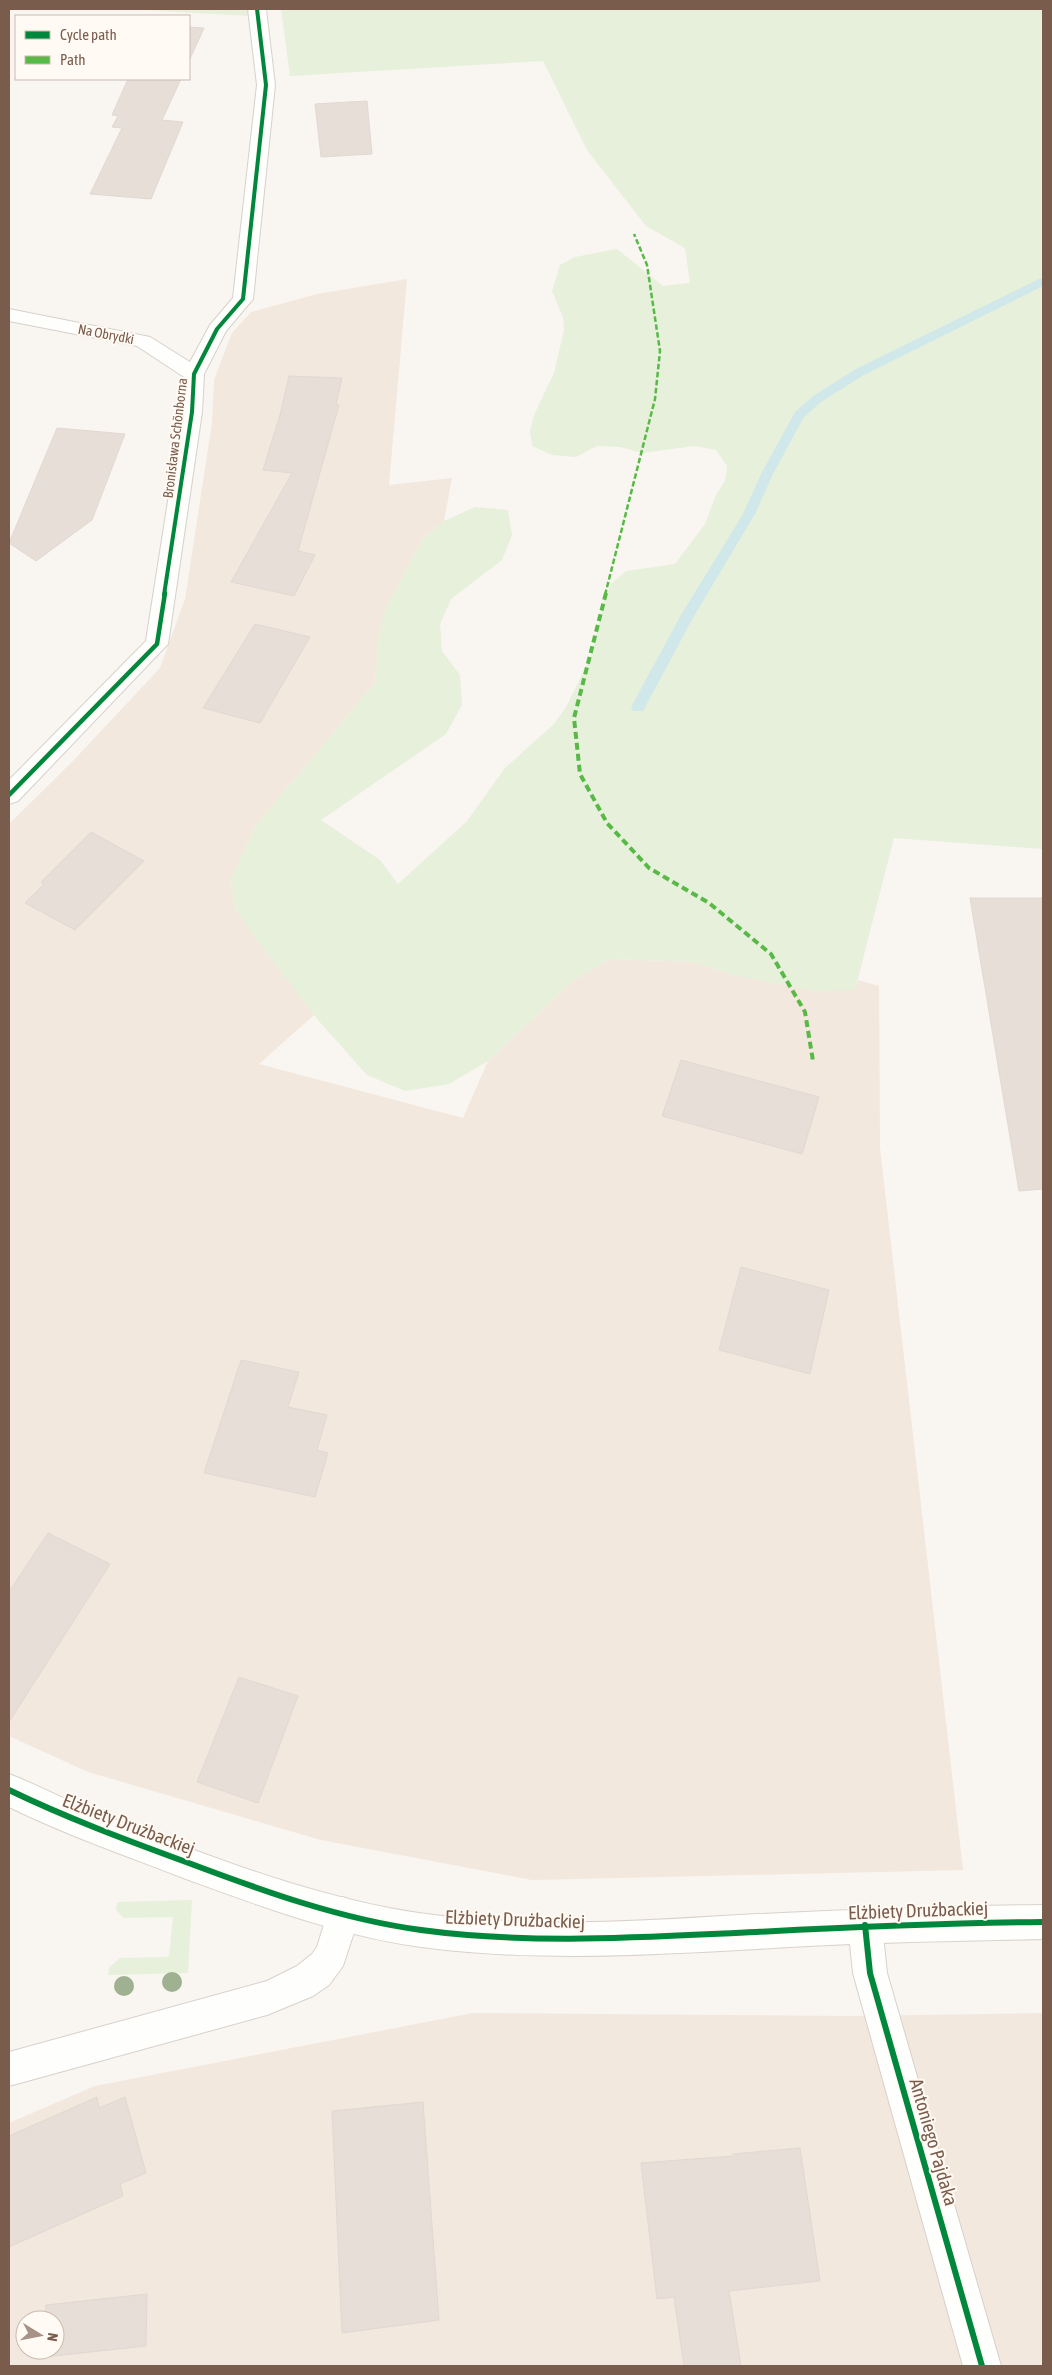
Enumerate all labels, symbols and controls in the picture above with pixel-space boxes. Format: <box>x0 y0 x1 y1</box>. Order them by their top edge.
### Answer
legend <box>15 15 190 80</box>
text: Cycle path <box>60 26 117 43</box>
text: Path <box>60 51 86 68</box>
street label: Na Obrydki <box>77 321 135 347</box>
street label: Bronisława Schönborna <box>160 377 190 499</box>
street label: Elżbiety Drużbackiej <box>60 1789 198 1859</box>
street label: Elżbiety Drużbackiej <box>848 1897 988 1923</box>
street label: Elżbiety Drużbackiej <box>445 1906 585 1932</box>
street label: Antoniego Pajdaka <box>905 2076 963 2208</box>
north arrow <box>15 2310 65 2360</box>
text: N <box>44 2332 61 2343</box>

